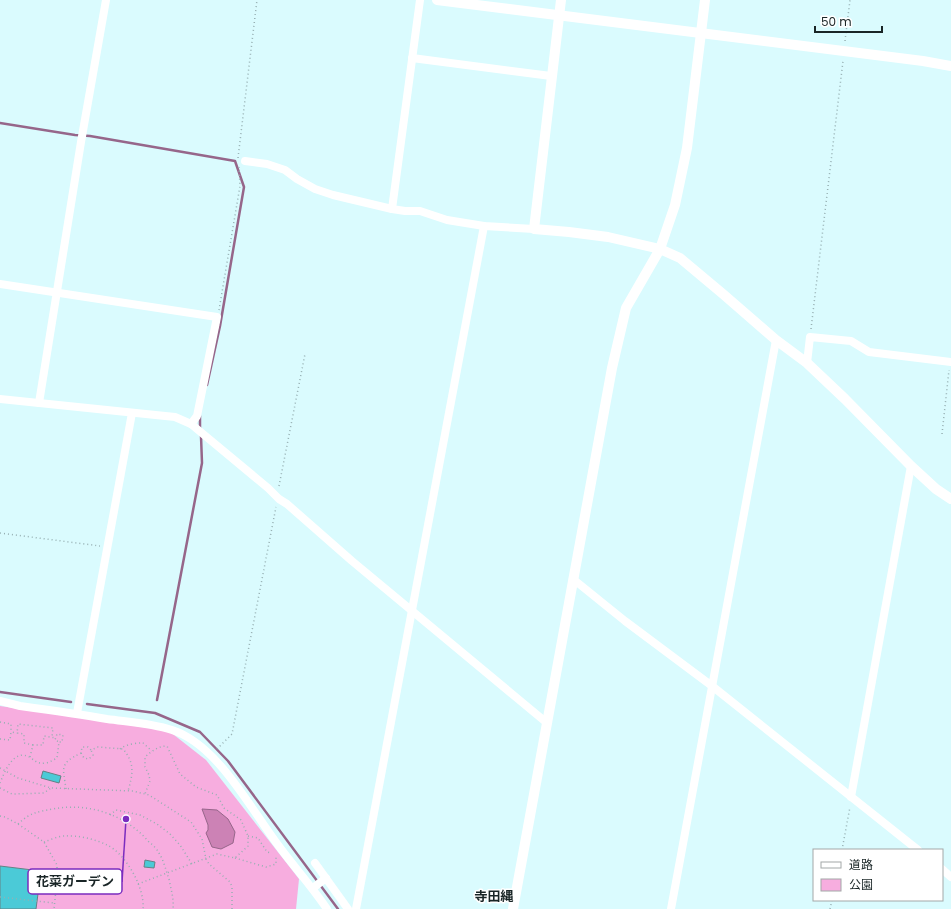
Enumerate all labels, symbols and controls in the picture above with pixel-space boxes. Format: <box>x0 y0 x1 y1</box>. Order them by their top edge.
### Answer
scale bar <box>815 8 882 34</box>
text: 50 m <box>821 13 852 30</box>
legend <box>813 849 943 901</box>
text: 道路 <box>849 856 873 873</box>
callout: 花菜ガーデン <box>28 869 122 894</box>
text: 花菜ガーデン <box>36 872 114 891</box>
text: 公園 <box>849 876 873 893</box>
district label: 寺田縄 <box>474 887 514 906</box>

